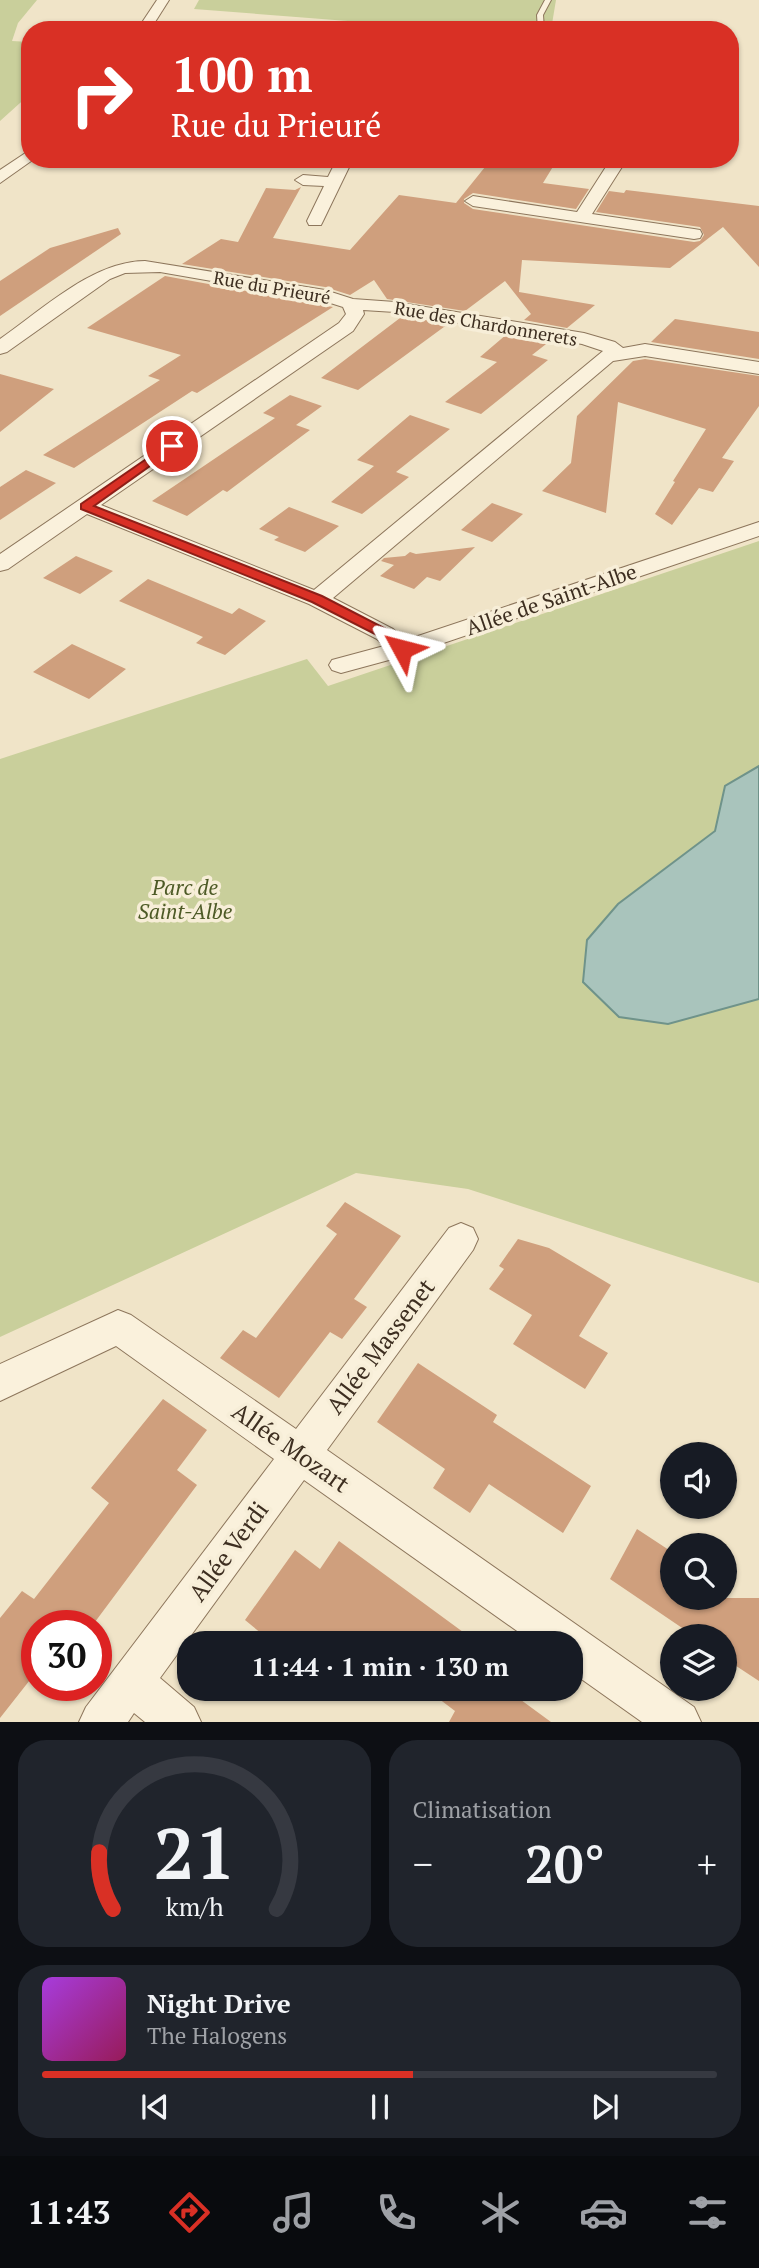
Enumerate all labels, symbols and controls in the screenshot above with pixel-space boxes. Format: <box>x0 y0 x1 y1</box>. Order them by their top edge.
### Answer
text: 100 m <box>171 41 313 106</box>
icon: right <box>56 49 147 140</box>
text: Rue du Prieuré <box>171 104 381 146</box>
street label: Rue du Prieuré <box>212 265 332 309</box>
street label: Rue des Chardonnerets <box>393 295 579 351</box>
pin <box>142 416 202 476</box>
icon: arrive <box>153 427 191 465</box>
street label: Allée de Saint-Albe <box>462 557 640 641</box>
position arrow <box>365 612 439 686</box>
park label: Parc de Saint-Albe <box>138 873 233 925</box>
street label: Allée Massenet <box>319 1272 442 1420</box>
street label: Allée Mozart <box>226 1395 356 1499</box>
map controls <box>660 1442 737 1701</box>
button: sound <box>660 1442 737 1519</box>
street label: Allée Verdi <box>181 1495 275 1607</box>
button: search <box>660 1533 737 1610</box>
speed limit sign: 30 <box>21 1610 112 1701</box>
button: layers <box>660 1624 737 1701</box>
text: 11:44 · 1 min · 130 m <box>251 1649 509 1683</box>
text: Climatisation <box>413 1794 552 1825</box>
text: 21 <box>153 1804 235 1901</box>
text: 20° <box>525 1829 605 1898</box>
text: − <box>413 1839 433 1889</box>
text: + <box>697 1839 717 1889</box>
text: km/h <box>165 1890 223 1923</box>
text: Night Drive <box>147 1986 291 2020</box>
text: The Halogens <box>147 2020 287 2051</box>
icon: previous <box>136 2088 174 2126</box>
icon: pause <box>361 2088 399 2126</box>
icon: next <box>586 2088 624 2126</box>
icon: directions <box>165 2188 214 2237</box>
icon: music <box>269 2188 318 2237</box>
icon: phone <box>372 2188 421 2237</box>
icon: climate <box>476 2188 525 2237</box>
icon: car <box>579 2188 628 2237</box>
icon: filters <box>683 2188 732 2237</box>
text: 11:43 <box>27 2191 111 2233</box>

